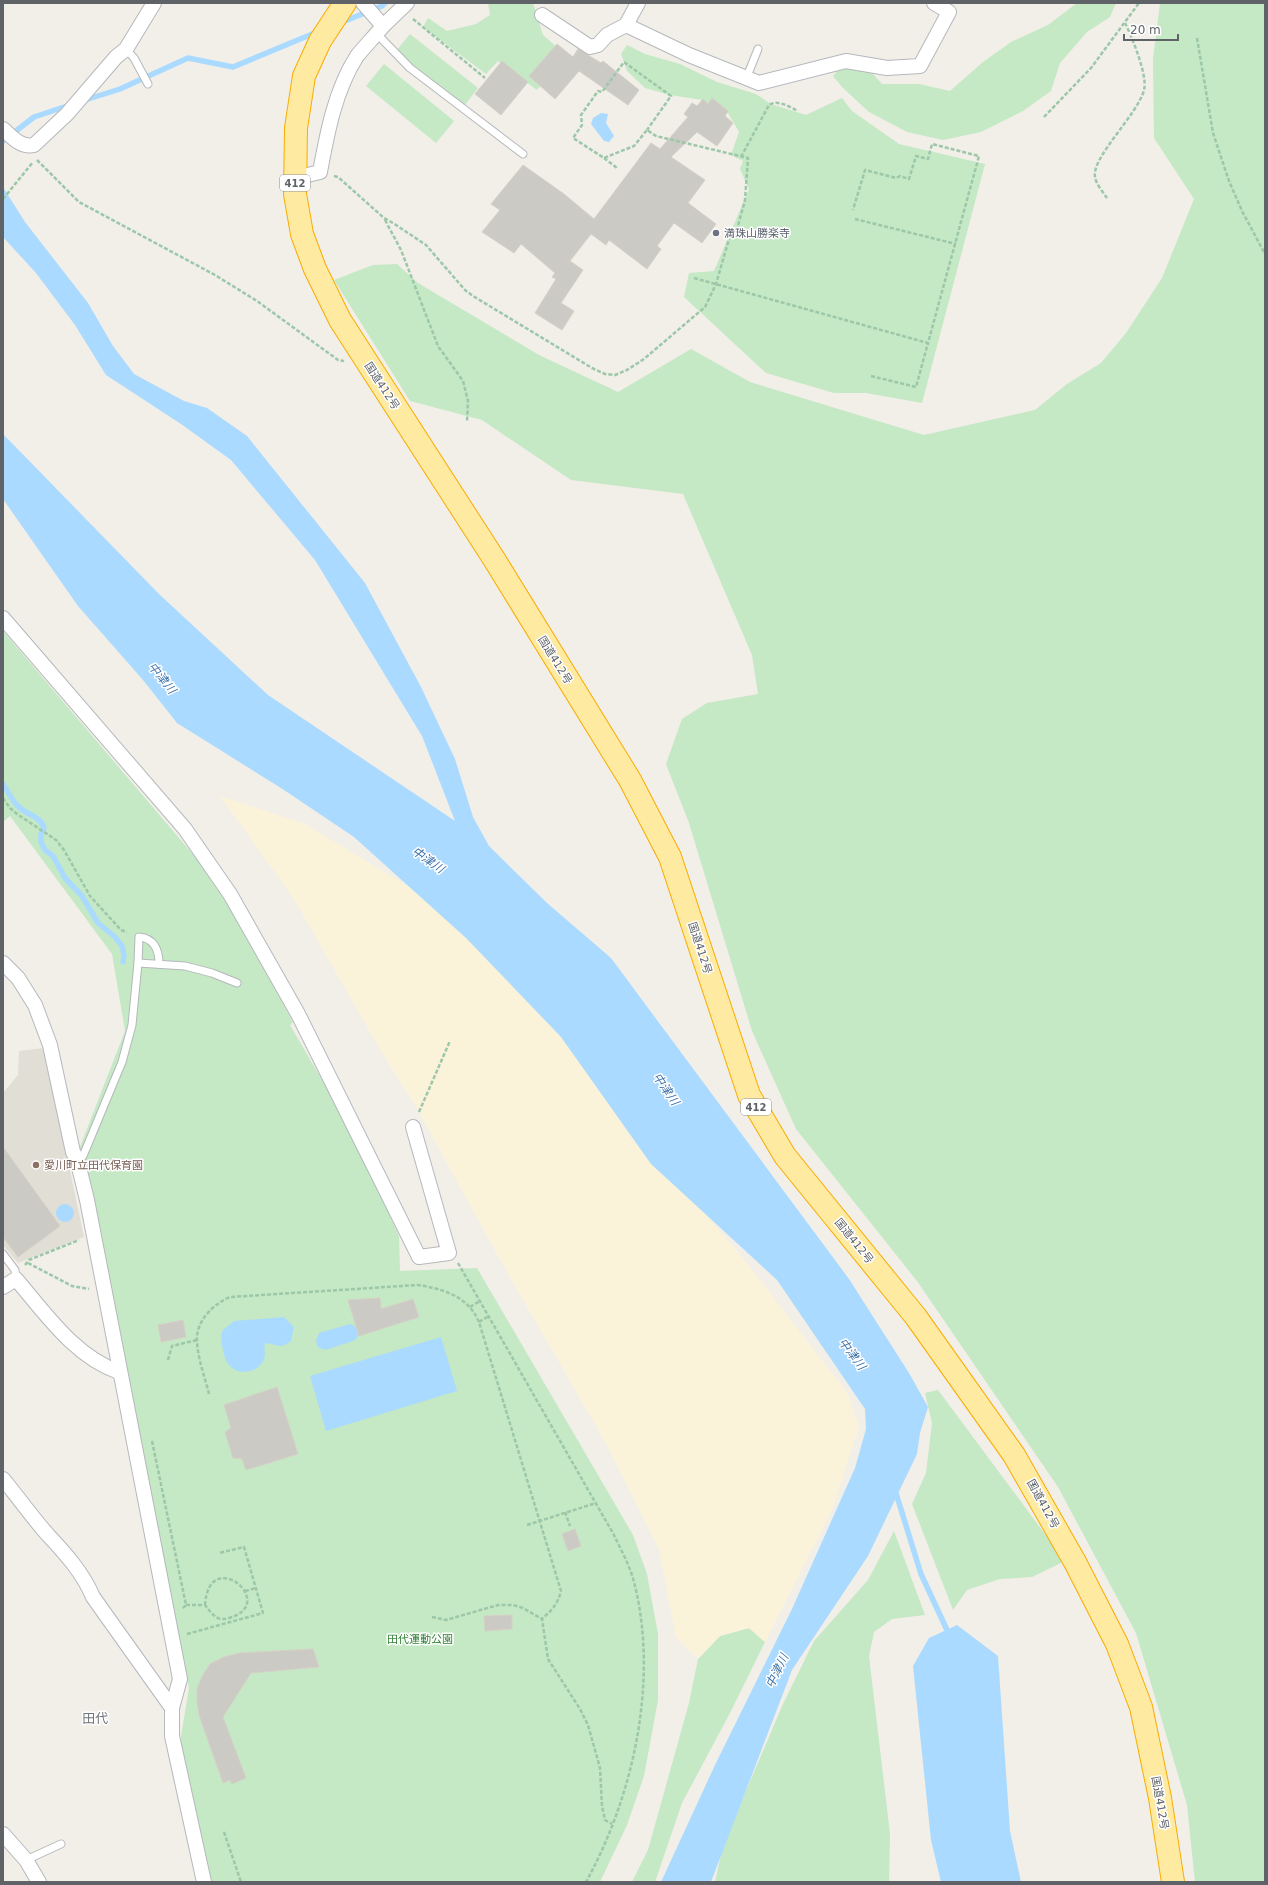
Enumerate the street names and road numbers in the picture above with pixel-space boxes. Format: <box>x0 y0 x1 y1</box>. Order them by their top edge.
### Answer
road number: 412 <box>280 175 310 191</box>
street label: 国道412号 <box>362 360 402 412</box>
street label: 国道412号 <box>535 634 575 686</box>
street label: 国道412号 <box>685 920 715 976</box>
road number: 412 <box>741 1099 771 1115</box>
street label: 国道412号 <box>832 1216 876 1266</box>
street label: 国道412号 <box>1024 1477 1062 1531</box>
street label: 国道412号 <box>1149 1775 1171 1831</box>

